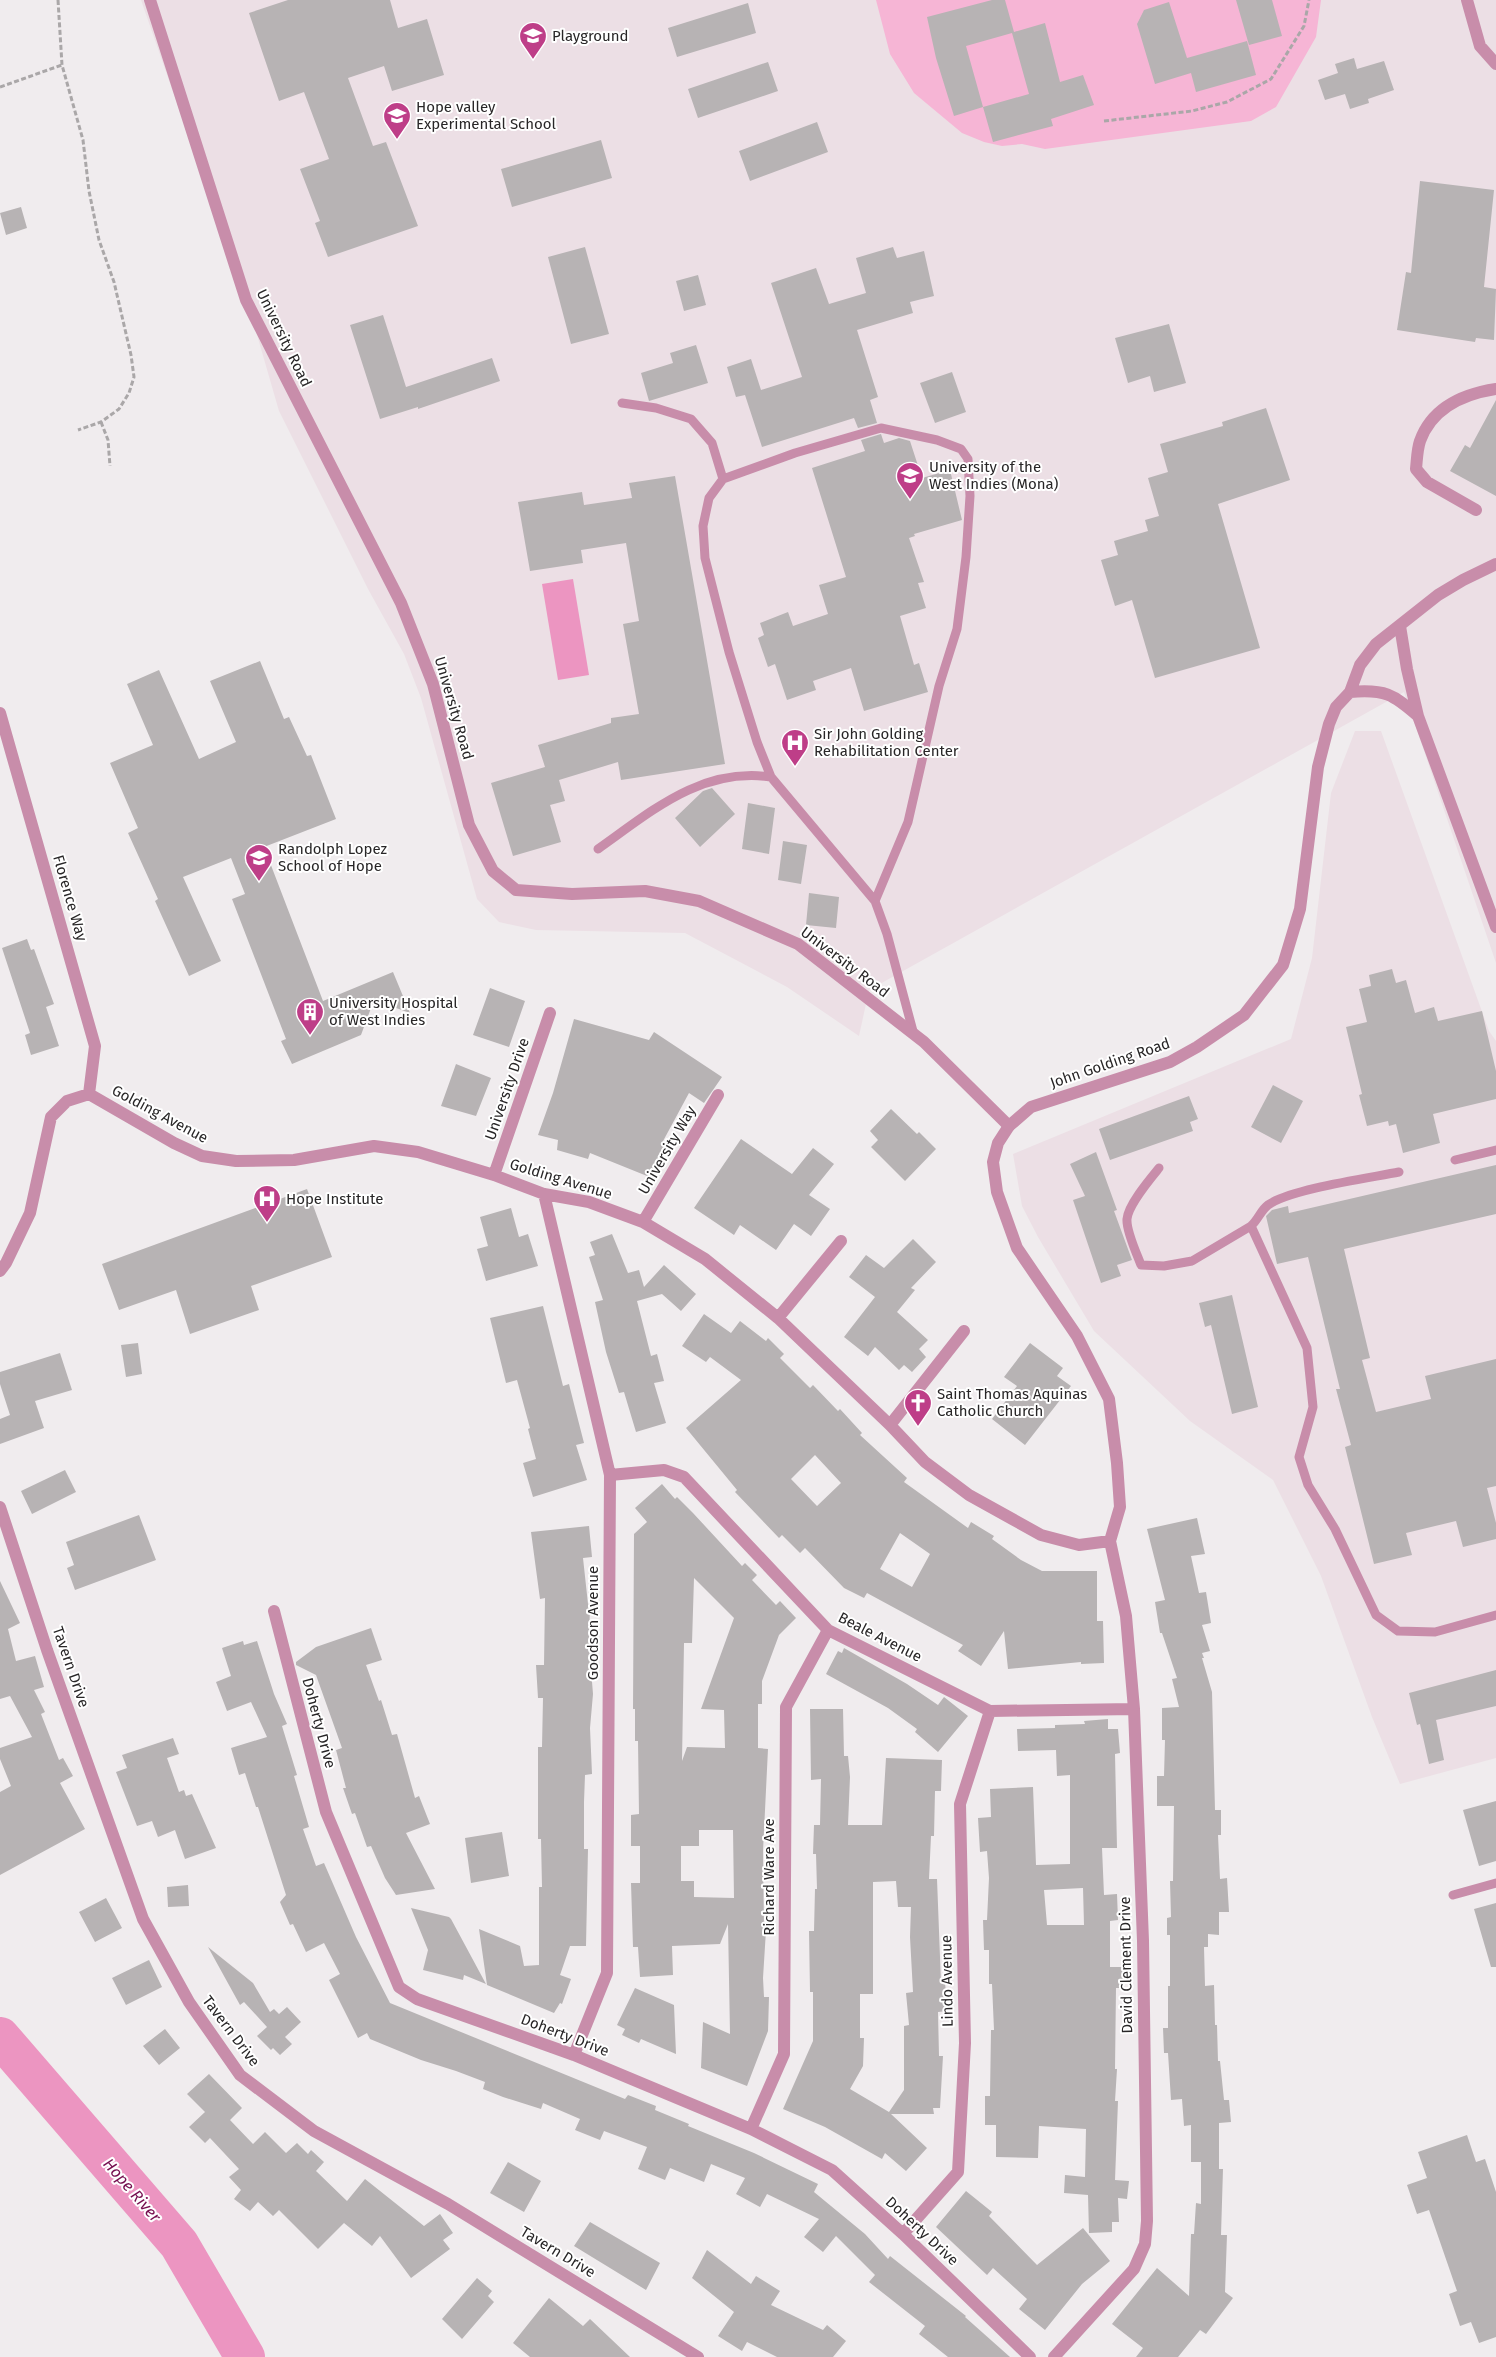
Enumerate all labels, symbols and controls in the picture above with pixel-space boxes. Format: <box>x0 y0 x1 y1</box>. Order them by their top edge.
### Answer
school or university icon: Playground <box>518 21 548 60</box>
place label: Playground <box>552 27 629 45</box>
place label: Hope valley Experimental School <box>416 98 557 133</box>
school or university icon: Hope valley Experimental School <box>382 101 412 140</box>
street label: University Road <box>253 286 315 390</box>
place label: University of the West Indies (Mona) <box>929 458 1059 493</box>
school or university icon: University of the West Indies (Mona) <box>895 461 925 500</box>
street label: University Road <box>431 654 477 762</box>
place label: Sir John Golding Rehabilitation Center <box>814 725 959 760</box>
hospital icon: Sir John Golding Rehabilitation Center <box>780 728 810 767</box>
place label: Randolph Lopez School of Hope <box>278 840 388 875</box>
school or university icon: Randolph Lopez School of Hope <box>244 843 274 882</box>
street label: Florence Way <box>49 853 91 944</box>
street label: University Road <box>797 923 893 1001</box>
place label: University Hospital of West Indies <box>329 994 458 1029</box>
building icon: University Hospital of West Indies <box>295 997 325 1036</box>
street label: John Golding Road <box>1048 1034 1172 1092</box>
street label: University Drive <box>481 1035 533 1143</box>
street label: Golding Avenue <box>109 1081 211 1147</box>
street label: University Way <box>634 1102 700 1197</box>
street label: Golding Avenue <box>508 1155 614 1203</box>
hospital icon: Hope Institute <box>252 1184 282 1223</box>
place label: Hope Institute <box>286 1190 383 1208</box>
place label: Saint Thomas Aquinas Catholic Church <box>937 1385 1087 1420</box>
church icon: Saint Thomas Aquinas Catholic Church <box>903 1388 933 1427</box>
street label: Goodson Avenue <box>584 1566 602 1680</box>
street label: Beale Avenue <box>835 1608 925 1666</box>
street label: Tavern Drive <box>49 1624 93 1710</box>
street label: Doherty Drive <box>298 1676 340 1770</box>
street label: Richard Ware Ave <box>760 1818 778 1936</box>
street label: David Clement Drive <box>1116 1896 1136 2034</box>
street label: Lindo Avenue <box>937 1935 957 2027</box>
street label: Tavern Drive <box>198 1992 264 2070</box>
street label: Doherty Drive <box>518 2010 612 2060</box>
water label: Hope River <box>99 2154 165 2226</box>
street label: Doherty Drive <box>882 2193 962 2269</box>
street label: Tavern Drive <box>517 2223 599 2281</box>

